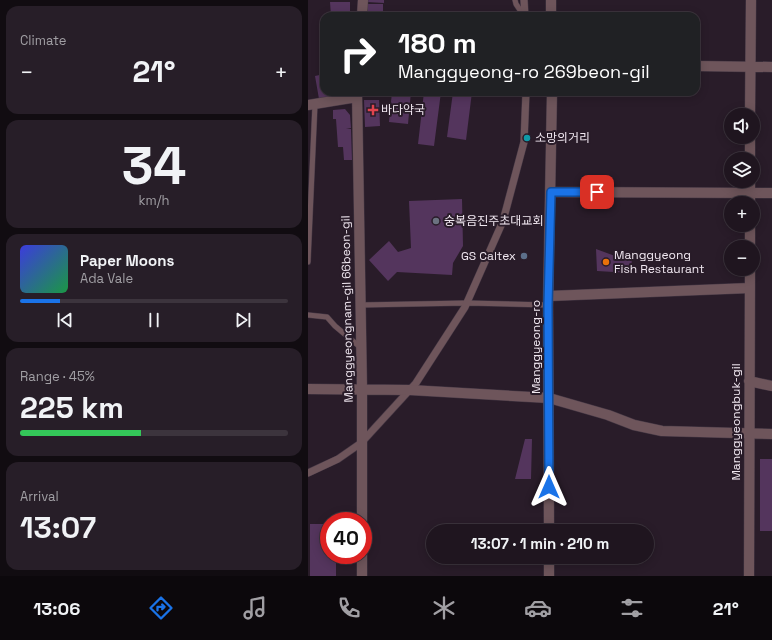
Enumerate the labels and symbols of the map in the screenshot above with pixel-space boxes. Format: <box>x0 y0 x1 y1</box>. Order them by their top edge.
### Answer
place label: 바다약국 <box>381 102 425 118</box>
marker: 바다약국 <box>368 105 378 115</box>
place label: 소망의거리 <box>535 130 590 146</box>
marker: 소망의거리 <box>522 133 532 143</box>
pin <box>580 175 614 209</box>
place label: 숭복음진주초대교회 <box>444 213 543 229</box>
street label: Manggyeongnam-gil 66beon-gil <box>337 215 357 403</box>
marker: 숭복음진주초대교회 <box>431 216 441 226</box>
place label: Manggyeong Fish Restaurant <box>614 247 705 277</box>
place label: GS Caltex <box>461 248 516 264</box>
marker: GS Caltex <box>519 251 529 261</box>
marker: Manggyeong Fish Restaurant <box>601 257 611 267</box>
street label: Manggyeong-ro <box>528 300 544 394</box>
street label: Manggyeongbuk-gil <box>728 363 744 481</box>
position arrow <box>528 466 570 508</box>
speed limit sign: 40 <box>320 512 372 564</box>

